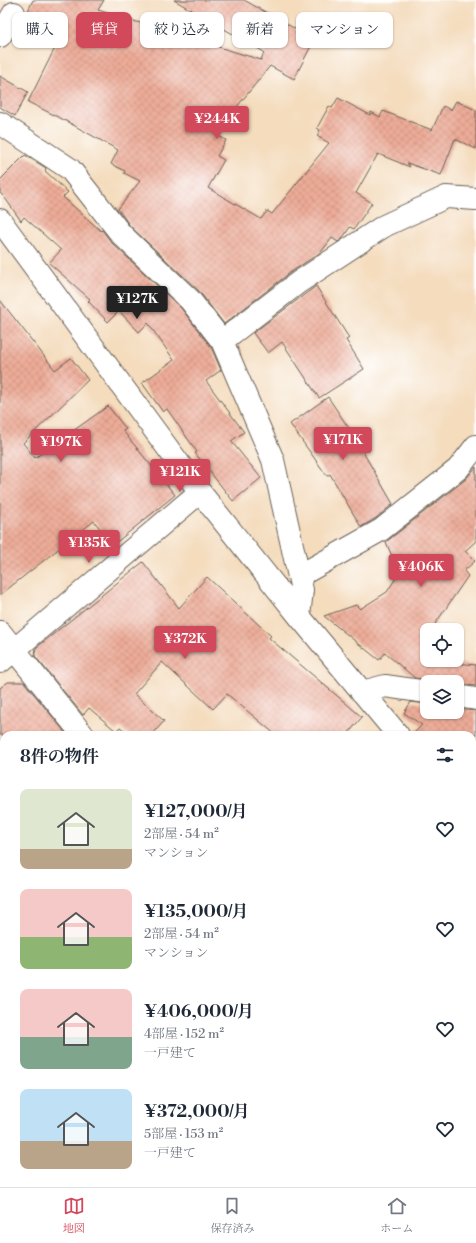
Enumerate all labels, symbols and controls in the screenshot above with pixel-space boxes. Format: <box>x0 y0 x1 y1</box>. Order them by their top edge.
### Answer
chip: 購入 <box>12 12 68 48</box>
chip: 賃貸 <box>76 12 132 48</box>
chip: 絞り込み <box>140 12 224 48</box>
chip: 新着 <box>232 12 288 48</box>
chip: マンション <box>296 12 393 48</box>
pin: ¥244K <box>189 106 245 140</box>
text: ¥244K <box>194 111 240 127</box>
pin: ¥127K <box>109 286 165 320</box>
text: ¥127K <box>116 291 158 307</box>
pin: ¥171K <box>315 427 371 461</box>
pin: ¥197K <box>33 429 89 463</box>
text: ¥171K <box>323 432 363 448</box>
text: ¥197K <box>40 434 82 450</box>
pin: ¥121K <box>152 459 208 493</box>
text: ¥121K <box>159 464 201 480</box>
pin: ¥135K <box>61 530 117 564</box>
text: ¥135K <box>68 535 110 551</box>
pin: ¥406K <box>393 554 449 588</box>
text: ¥406K <box>398 559 444 575</box>
map controls <box>420 623 464 719</box>
button: locate <box>420 623 464 667</box>
pin: ¥372K <box>157 626 213 660</box>
text: ¥372K <box>163 631 207 647</box>
button: layers <box>420 675 464 719</box>
icon: filters <box>434 744 456 766</box>
text: 8件の物件 <box>20 746 99 768</box>
text: ¥127,000/月 <box>144 801 248 823</box>
icon: home <box>52 805 100 853</box>
icon: heart <box>434 818 456 840</box>
text: 2部屋 · 54 m² <box>144 826 219 842</box>
text: マンション <box>144 845 208 861</box>
text: ¥135,000/月 <box>144 901 249 923</box>
icon: home <box>52 905 100 953</box>
icon: heart <box>434 918 456 940</box>
text: 2部屋 · 54 m² <box>144 926 219 942</box>
text: マンション <box>144 945 208 961</box>
text: ¥406,000/月 <box>144 1001 254 1023</box>
icon: home <box>52 1005 100 1053</box>
icon: heart <box>434 1018 456 1040</box>
text: 4部屋 · 152 m² <box>144 1026 224 1042</box>
text: 一戸建て <box>144 1045 196 1061</box>
text: ¥372,000/月 <box>144 1101 250 1123</box>
icon: home <box>52 1105 100 1153</box>
icon: heart <box>434 1118 456 1140</box>
text: 5部屋 · 153 m² <box>144 1126 223 1142</box>
text: 一戸建て <box>144 1145 196 1161</box>
tab: 地図 <box>63 1195 85 1236</box>
tab: 保存済み <box>210 1195 254 1236</box>
tab: ホーム <box>380 1195 413 1236</box>

